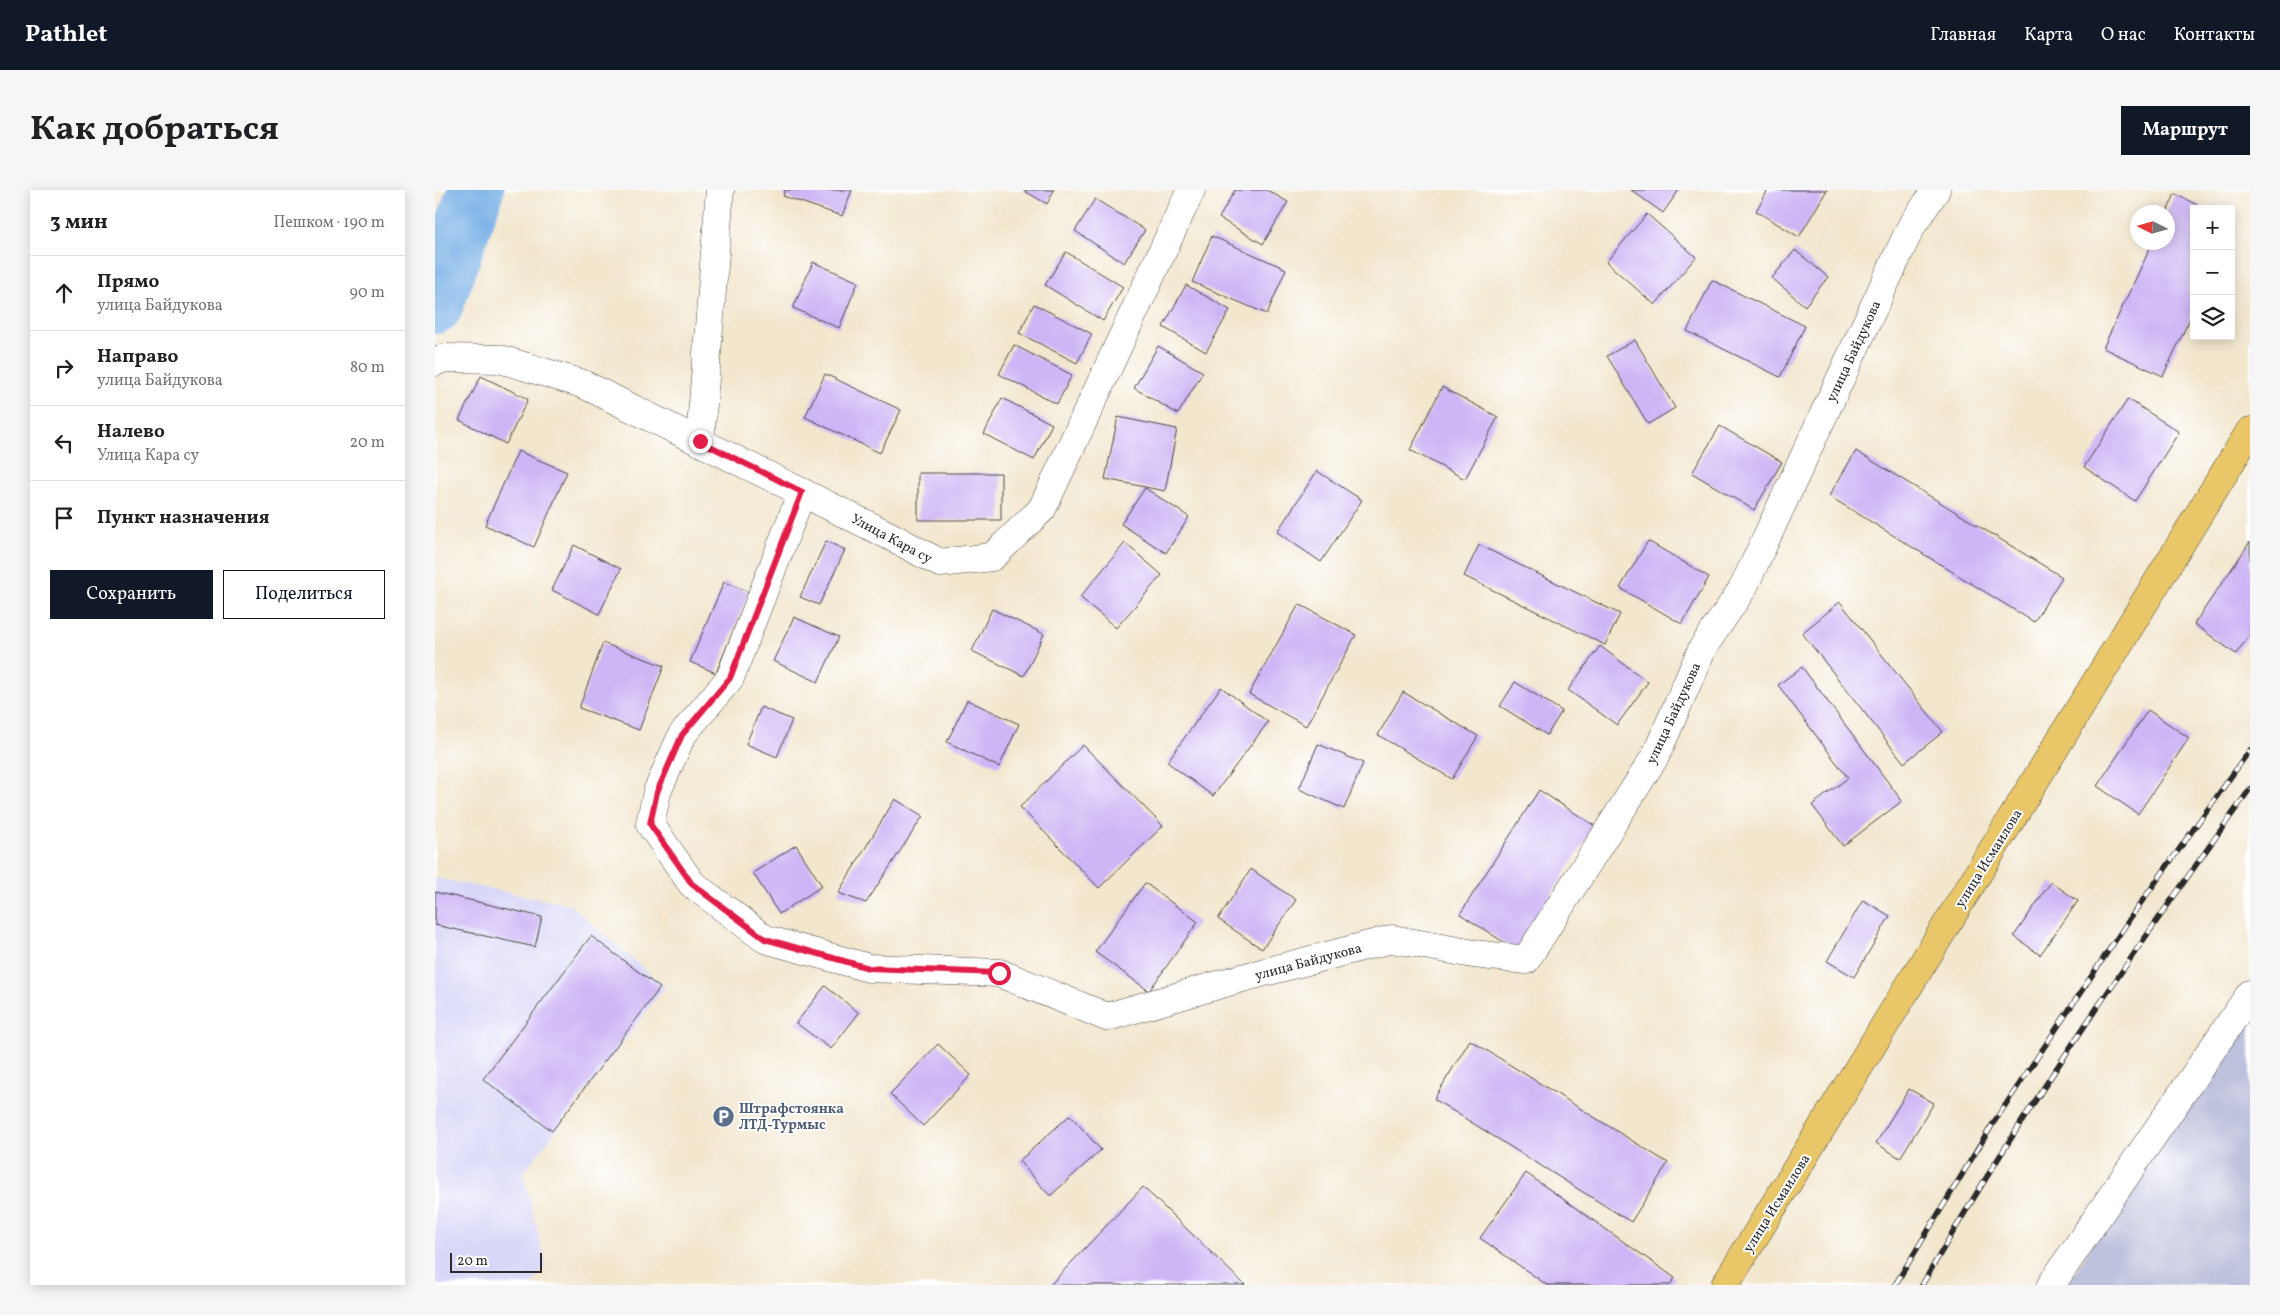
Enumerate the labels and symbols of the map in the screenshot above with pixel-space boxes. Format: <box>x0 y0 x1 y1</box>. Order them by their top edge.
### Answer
north arrow <box>2130 205 2175 250</box>
street label: улица Байдукова <box>1822 298 1886 406</box>
route end <box>689 430 712 453</box>
street label: Улица Кара су <box>847 510 936 569</box>
street label: улица Байдукова <box>1642 660 1706 768</box>
street label: улица Исмаилова <box>1951 806 2027 912</box>
street label: улица Байдукова <box>1253 939 1364 986</box>
route start <box>988 962 1011 985</box>
place label: Штрафстоянка ЛТД-Турмыс <box>739 1100 844 1135</box>
parking icon: Штрафстоянка ЛТД-Турмыс <box>711 1104 735 1128</box>
street label: улица Исмаилова <box>1739 1151 1815 1257</box>
scale bar <box>450 1250 543 1273</box>

